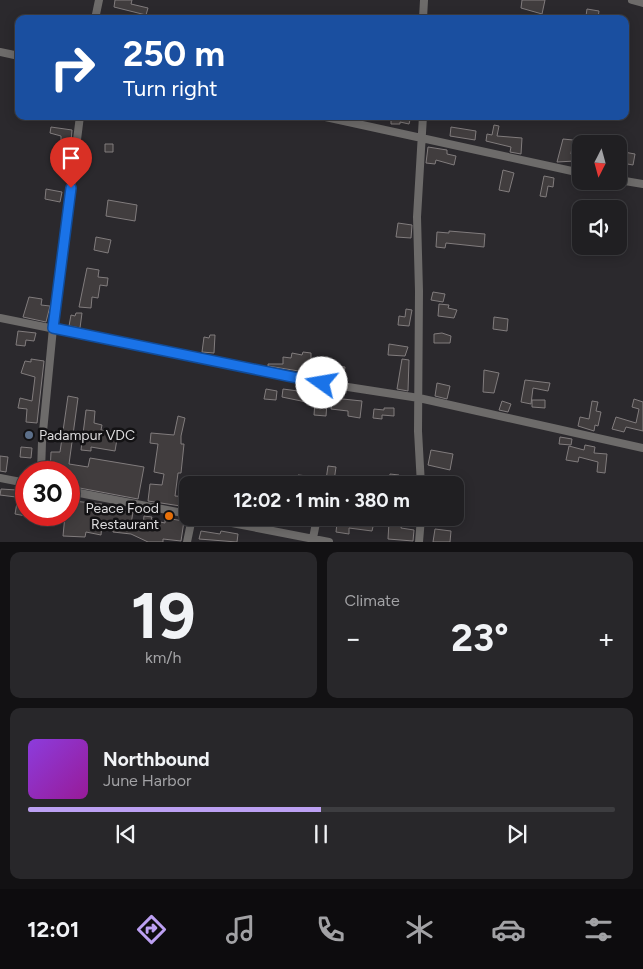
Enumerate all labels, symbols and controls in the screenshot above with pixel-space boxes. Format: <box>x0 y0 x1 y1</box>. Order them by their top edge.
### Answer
text: 250 m <box>123 33 225 75</box>
icon: right <box>40 35 105 100</box>
text: Turn right <box>123 75 218 102</box>
north arrow <box>572 135 628 190</box>
map controls <box>572 135 627 255</box>
pin <box>50 137 92 188</box>
icon: arrive <box>57 144 85 172</box>
button: sound <box>572 200 627 255</box>
position arrow <box>295 356 347 408</box>
place label: Padampur VDC <box>39 427 135 444</box>
marker: Padampur VDC <box>23 429 35 441</box>
speed limit sign: 30 <box>15 461 80 526</box>
text: 12:02 · 1 min · 380 m <box>233 489 410 512</box>
place label: Peace Food Restaurant <box>86 500 159 533</box>
marker: Peace Food Restaurant <box>163 510 175 522</box>
text: 19 <box>131 576 196 654</box>
text: Climate <box>345 591 400 610</box>
text: 23° <box>451 615 509 661</box>
text: − <box>345 621 362 655</box>
text: + <box>598 621 615 655</box>
text: km/h <box>145 648 182 667</box>
text: Northbound <box>103 748 210 771</box>
text: June Harbor <box>103 771 191 790</box>
icon: previous <box>112 820 140 848</box>
icon: pause <box>307 820 335 848</box>
icon: next <box>503 820 531 848</box>
icon: directions <box>134 912 169 947</box>
icon: music <box>223 912 258 947</box>
icon: phone <box>313 912 348 947</box>
icon: climate <box>402 912 437 947</box>
icon: car <box>491 912 526 947</box>
icon: filters <box>581 912 616 947</box>
text: 12:01 <box>27 916 79 943</box>

